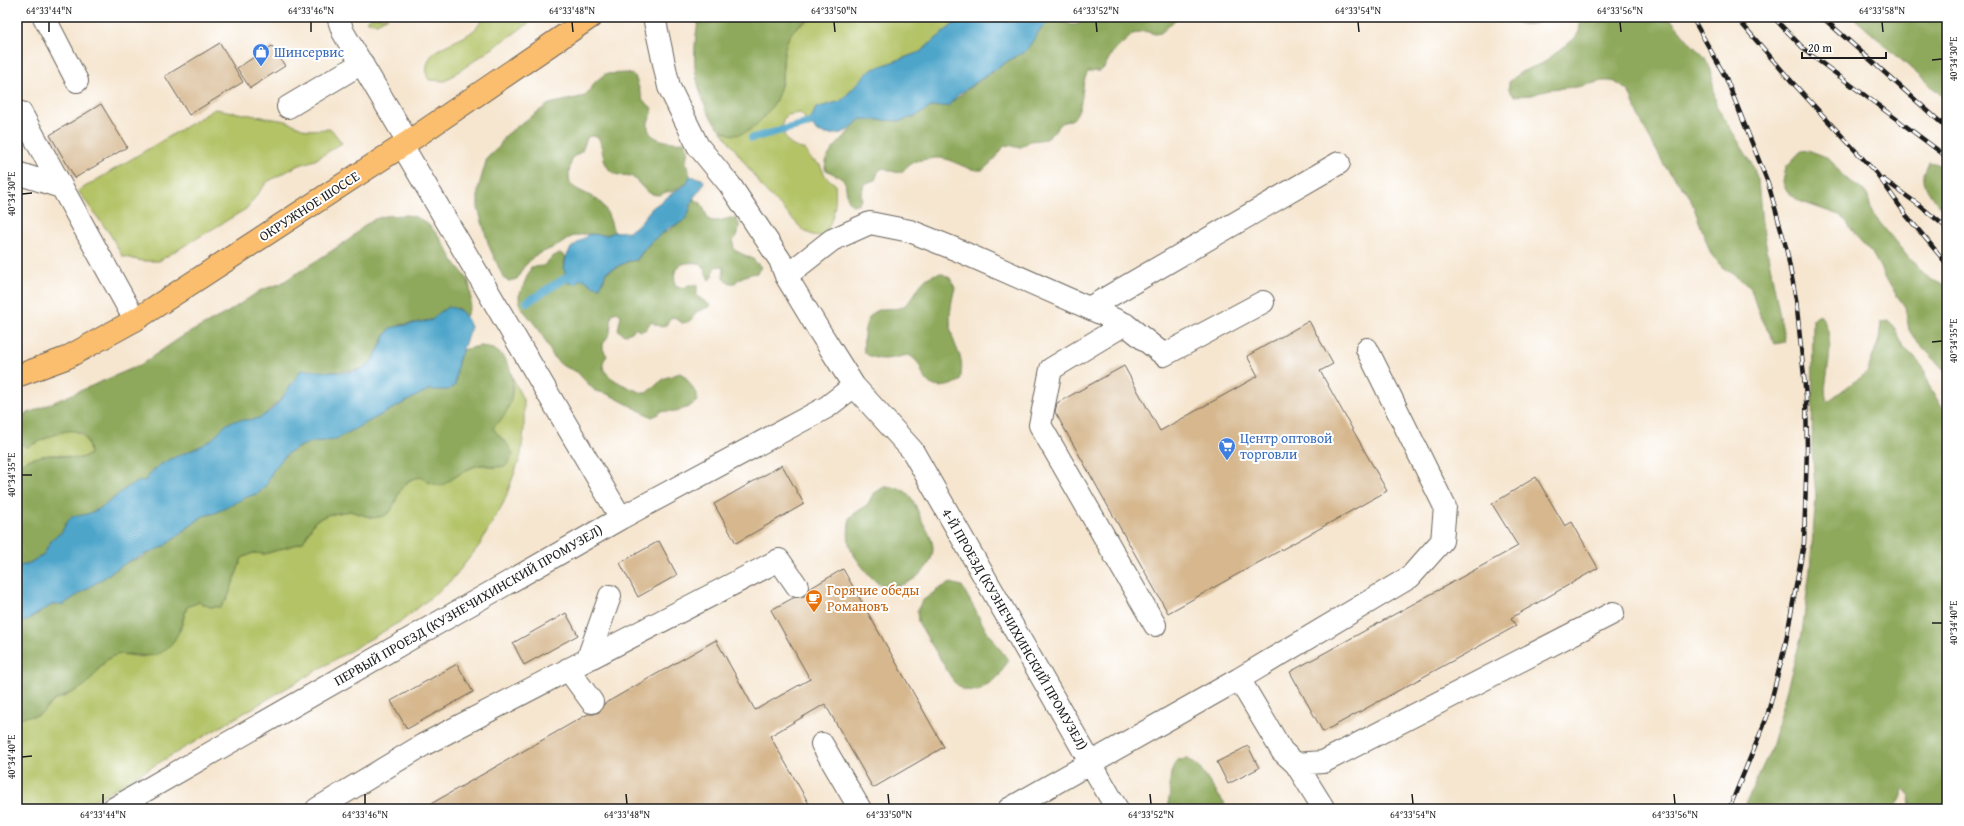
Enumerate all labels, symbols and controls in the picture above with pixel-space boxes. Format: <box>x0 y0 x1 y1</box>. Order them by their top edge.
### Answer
text: 64°33'44"N <box>26 3 72 18</box>
text: 64°33'46"N <box>288 3 334 18</box>
text: 64°33'48"N <box>549 3 595 18</box>
text: 64°33'50"N <box>811 3 857 18</box>
text: 64°33'52"N <box>1073 3 1119 18</box>
text: 64°33'54"N <box>1335 3 1381 18</box>
text: 64°33'56"N <box>1597 3 1643 18</box>
text: 64°33'58"N <box>1859 3 1905 18</box>
scale bar <box>1802 34 1886 60</box>
text: 40°34'30"E <box>1946 37 1961 81</box>
text: 20 m <box>1808 39 1832 56</box>
shop icon: Шинсервис <box>251 42 271 67</box>
place label: Шинсервис <box>274 42 344 62</box>
street label: ОКРУЖНОЕ ШОССЕ <box>255 166 363 246</box>
text: 40°34'30"E <box>4 172 19 216</box>
text: 40°34'35"E <box>1946 319 1961 363</box>
place label: Центр оптовой торговли <box>1240 428 1332 464</box>
supermarket icon: Центр оптовой торговли <box>1217 436 1237 461</box>
text: 40°34'35"E <box>4 453 19 497</box>
street label: 4-Й ПРОЕЗД (КУЗНЕЧИХИНСКИЙ ПРОМУЗЕЛ) <box>937 504 1093 754</box>
street label: ПЕРВЫЙ ПРОЕЗД (КУЗНЕЧИХИНСКИЙ ПРОМУЗЕЛ) <box>330 519 606 691</box>
place label: Горячие обеды Романовъ <box>827 580 920 616</box>
cafe icon: Горячие обеды Романовъ <box>804 588 824 613</box>
text: 40°34'40"E <box>1946 601 1961 645</box>
text: 40°34'40"E <box>4 735 19 779</box>
text: 64°33'44"N <box>80 807 126 822</box>
text: 64°33'46"N <box>342 807 388 822</box>
text: 64°33'48"N <box>604 807 650 822</box>
text: 64°33'50"N <box>866 807 912 822</box>
text: 64°33'52"N <box>1128 807 1174 822</box>
text: 64°33'54"N <box>1390 807 1436 822</box>
text: 64°33'56"N <box>1652 807 1698 822</box>

